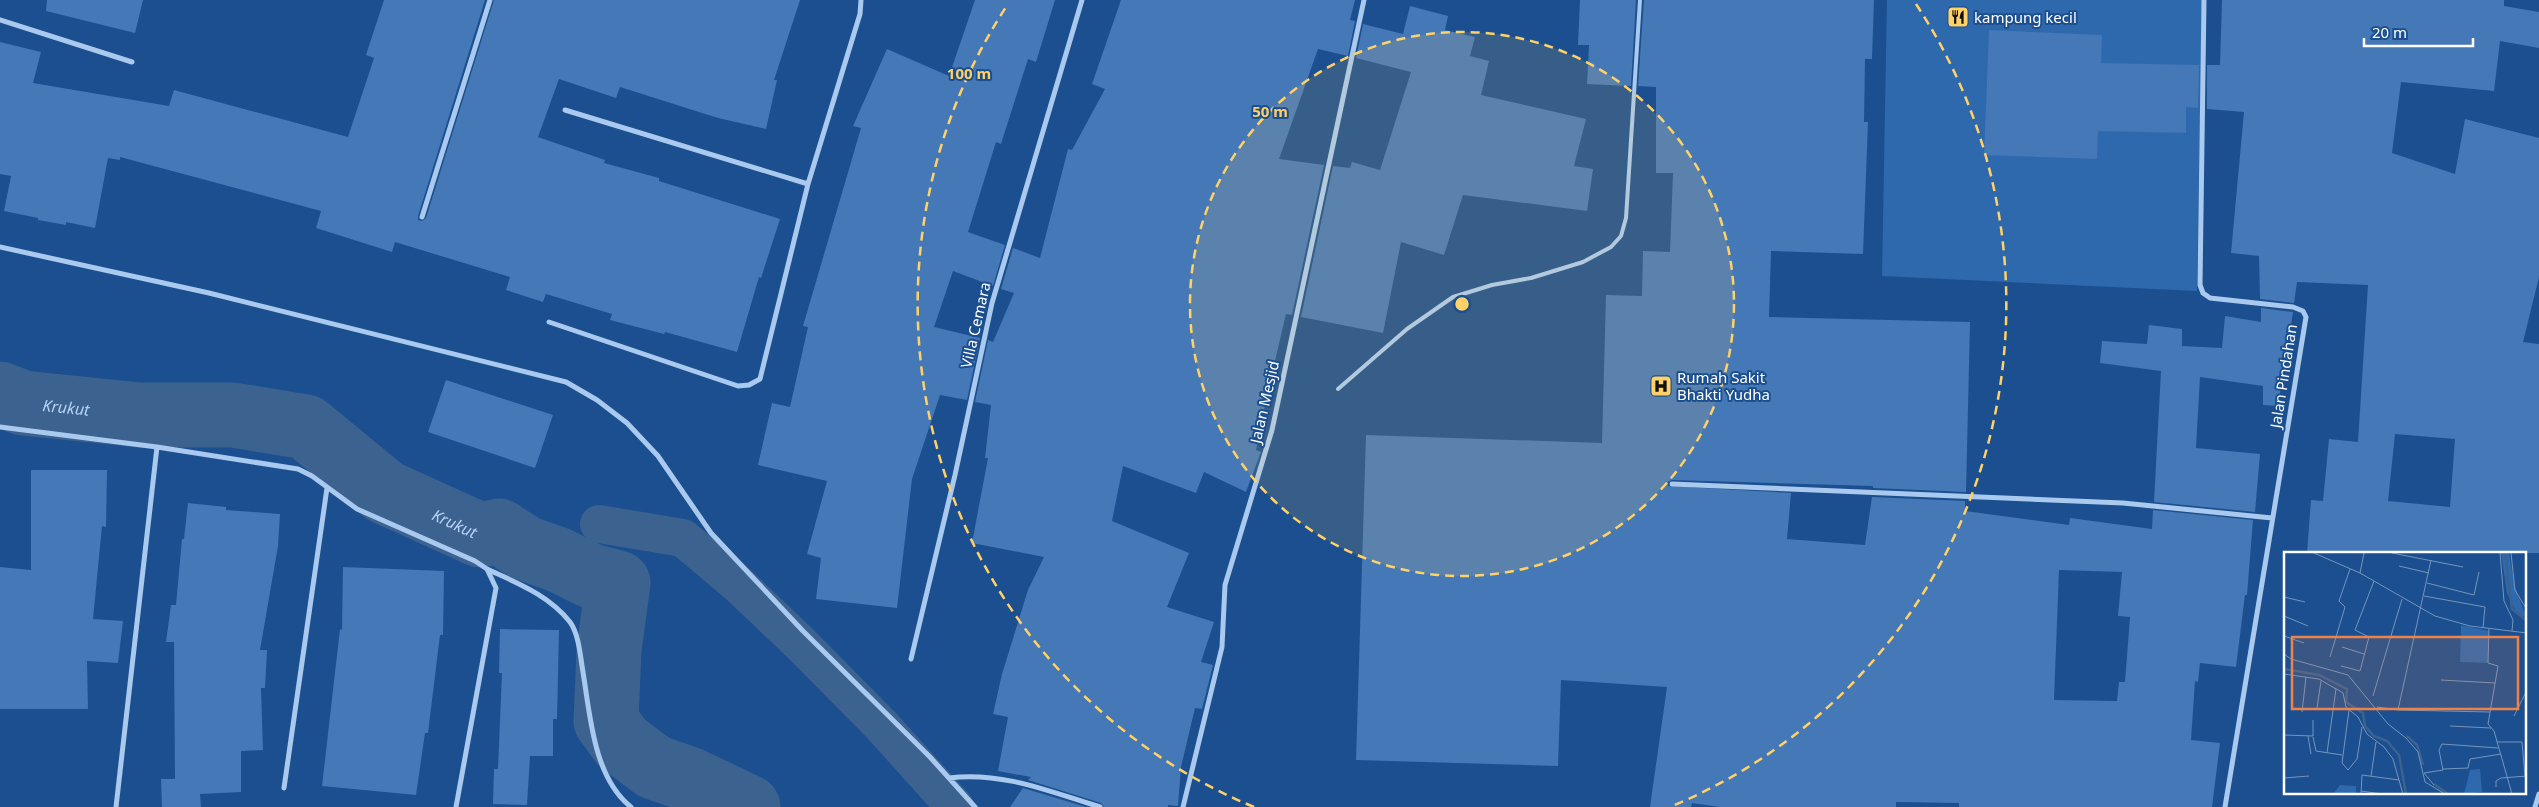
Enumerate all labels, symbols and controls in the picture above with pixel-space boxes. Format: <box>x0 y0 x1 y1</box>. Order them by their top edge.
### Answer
restaurant icon: kampung kecil <box>1946 5 1970 29</box>
place label: kampung kecil <box>1974 7 2077 27</box>
scale bar <box>2364 15 2473 47</box>
text: 20 m <box>2372 22 2407 42</box>
text: 100 m <box>947 63 991 83</box>
text: 50 m <box>1252 101 1288 121</box>
street label: Villa Cemara <box>955 280 995 370</box>
centre of rings <box>1453 295 1471 313</box>
street label: Jalan Pindahan <box>2265 323 2301 431</box>
street label: Jalan Mesjid <box>1244 359 1283 447</box>
place label: Rumah Sakit Bhakti Yudha <box>1677 367 1770 404</box>
hospital icon: Rumah Sakit Bhakti Yudha <box>1649 374 1673 398</box>
water label: Krukut <box>42 394 91 421</box>
water label: Krukut <box>429 504 481 544</box>
inset map <box>2284 552 2526 794</box>

